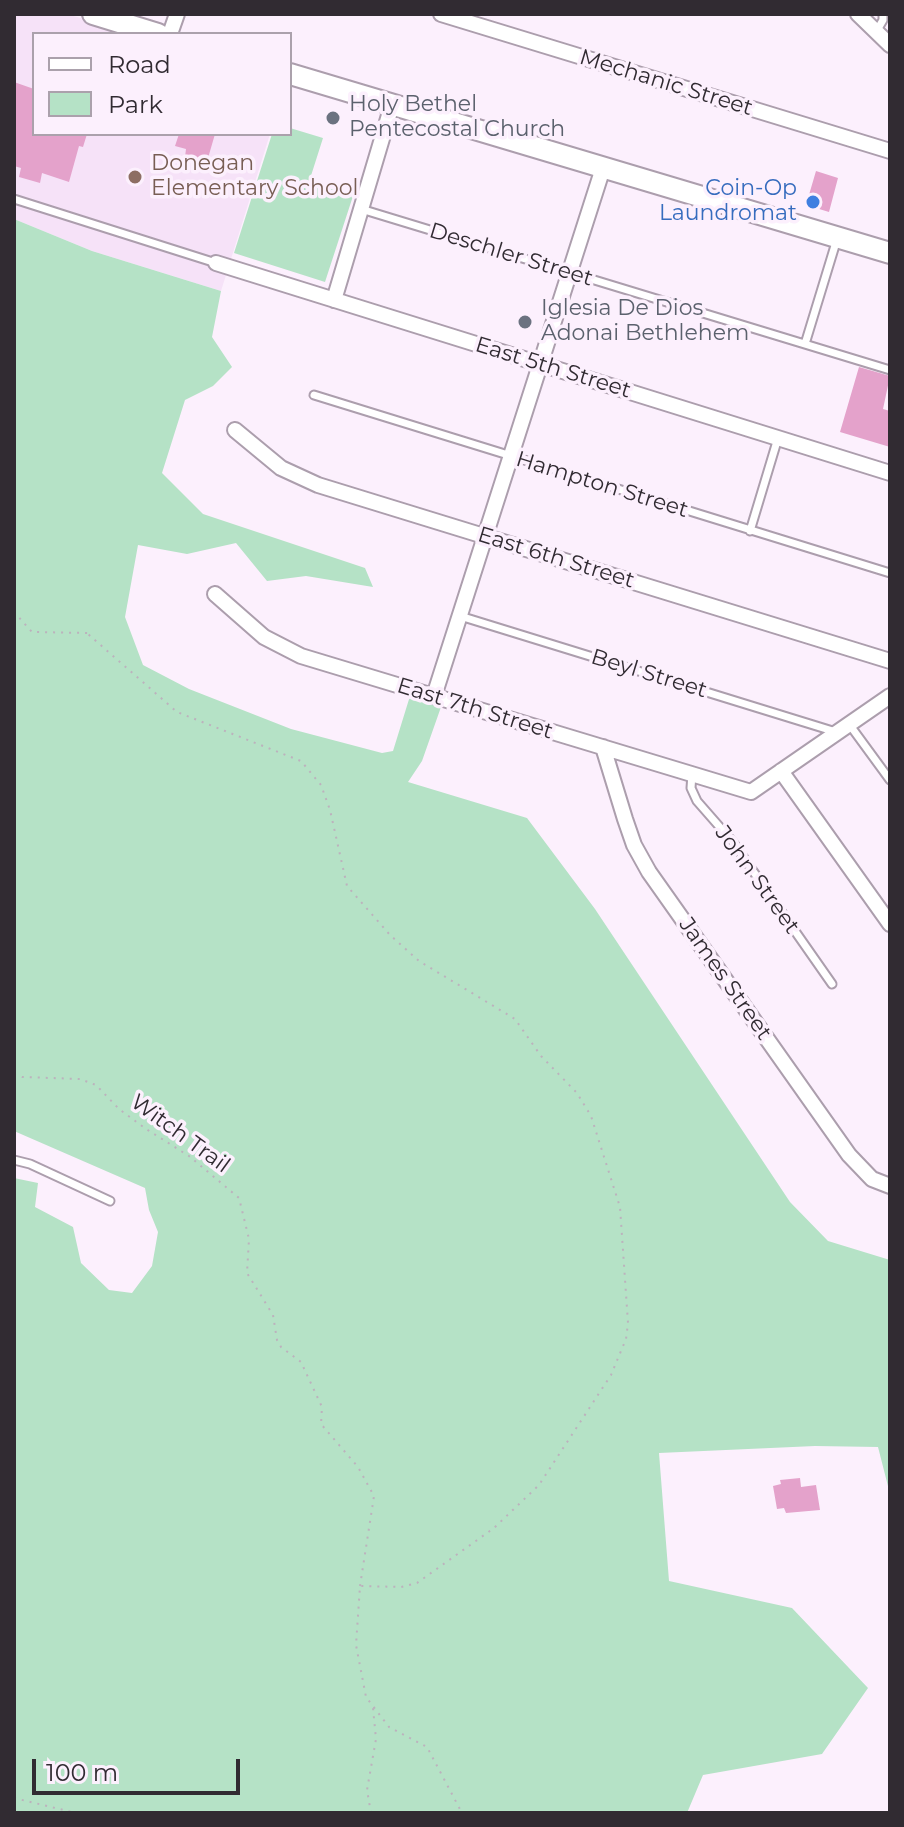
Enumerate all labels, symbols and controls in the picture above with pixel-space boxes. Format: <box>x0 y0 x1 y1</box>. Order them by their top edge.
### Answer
legend <box>32 32 292 136</box>
street label: Mechanic Street <box>576 44 756 122</box>
text: Road <box>108 50 171 79</box>
text: Park <box>108 90 163 119</box>
place label: Holy Bethel Pentecostal Church <box>349 92 565 144</box>
marker: Holy Bethel Pentecostal Church <box>324 109 342 127</box>
place label: Donegan Elementary School <box>151 151 358 202</box>
marker: Donegan Elementary School <box>126 168 144 186</box>
place label: Coin-Op Laundromat <box>659 176 797 228</box>
marker: Coin-Op Laundromat <box>804 193 822 211</box>
street label: Deschler Street <box>426 218 596 292</box>
place label: Iglesia De Dios Adonai Bethlehem <box>541 296 749 348</box>
marker: Iglesia De Dios Adonai Bethlehem <box>516 313 534 331</box>
street label: East 5th Street <box>472 332 634 404</box>
street label: Hampton Street <box>513 446 691 524</box>
street label: East 6th Street <box>474 522 638 594</box>
street label: Beyl Street <box>588 644 710 704</box>
street label: East 7th Street <box>394 673 556 745</box>
street label: John Street <box>709 821 805 939</box>
street label: James Street <box>673 913 777 1045</box>
street label: Witch Trail <box>125 1089 235 1179</box>
scale bar <box>36 1743 244 1793</box>
text: 100 m <box>46 1758 118 1787</box>

